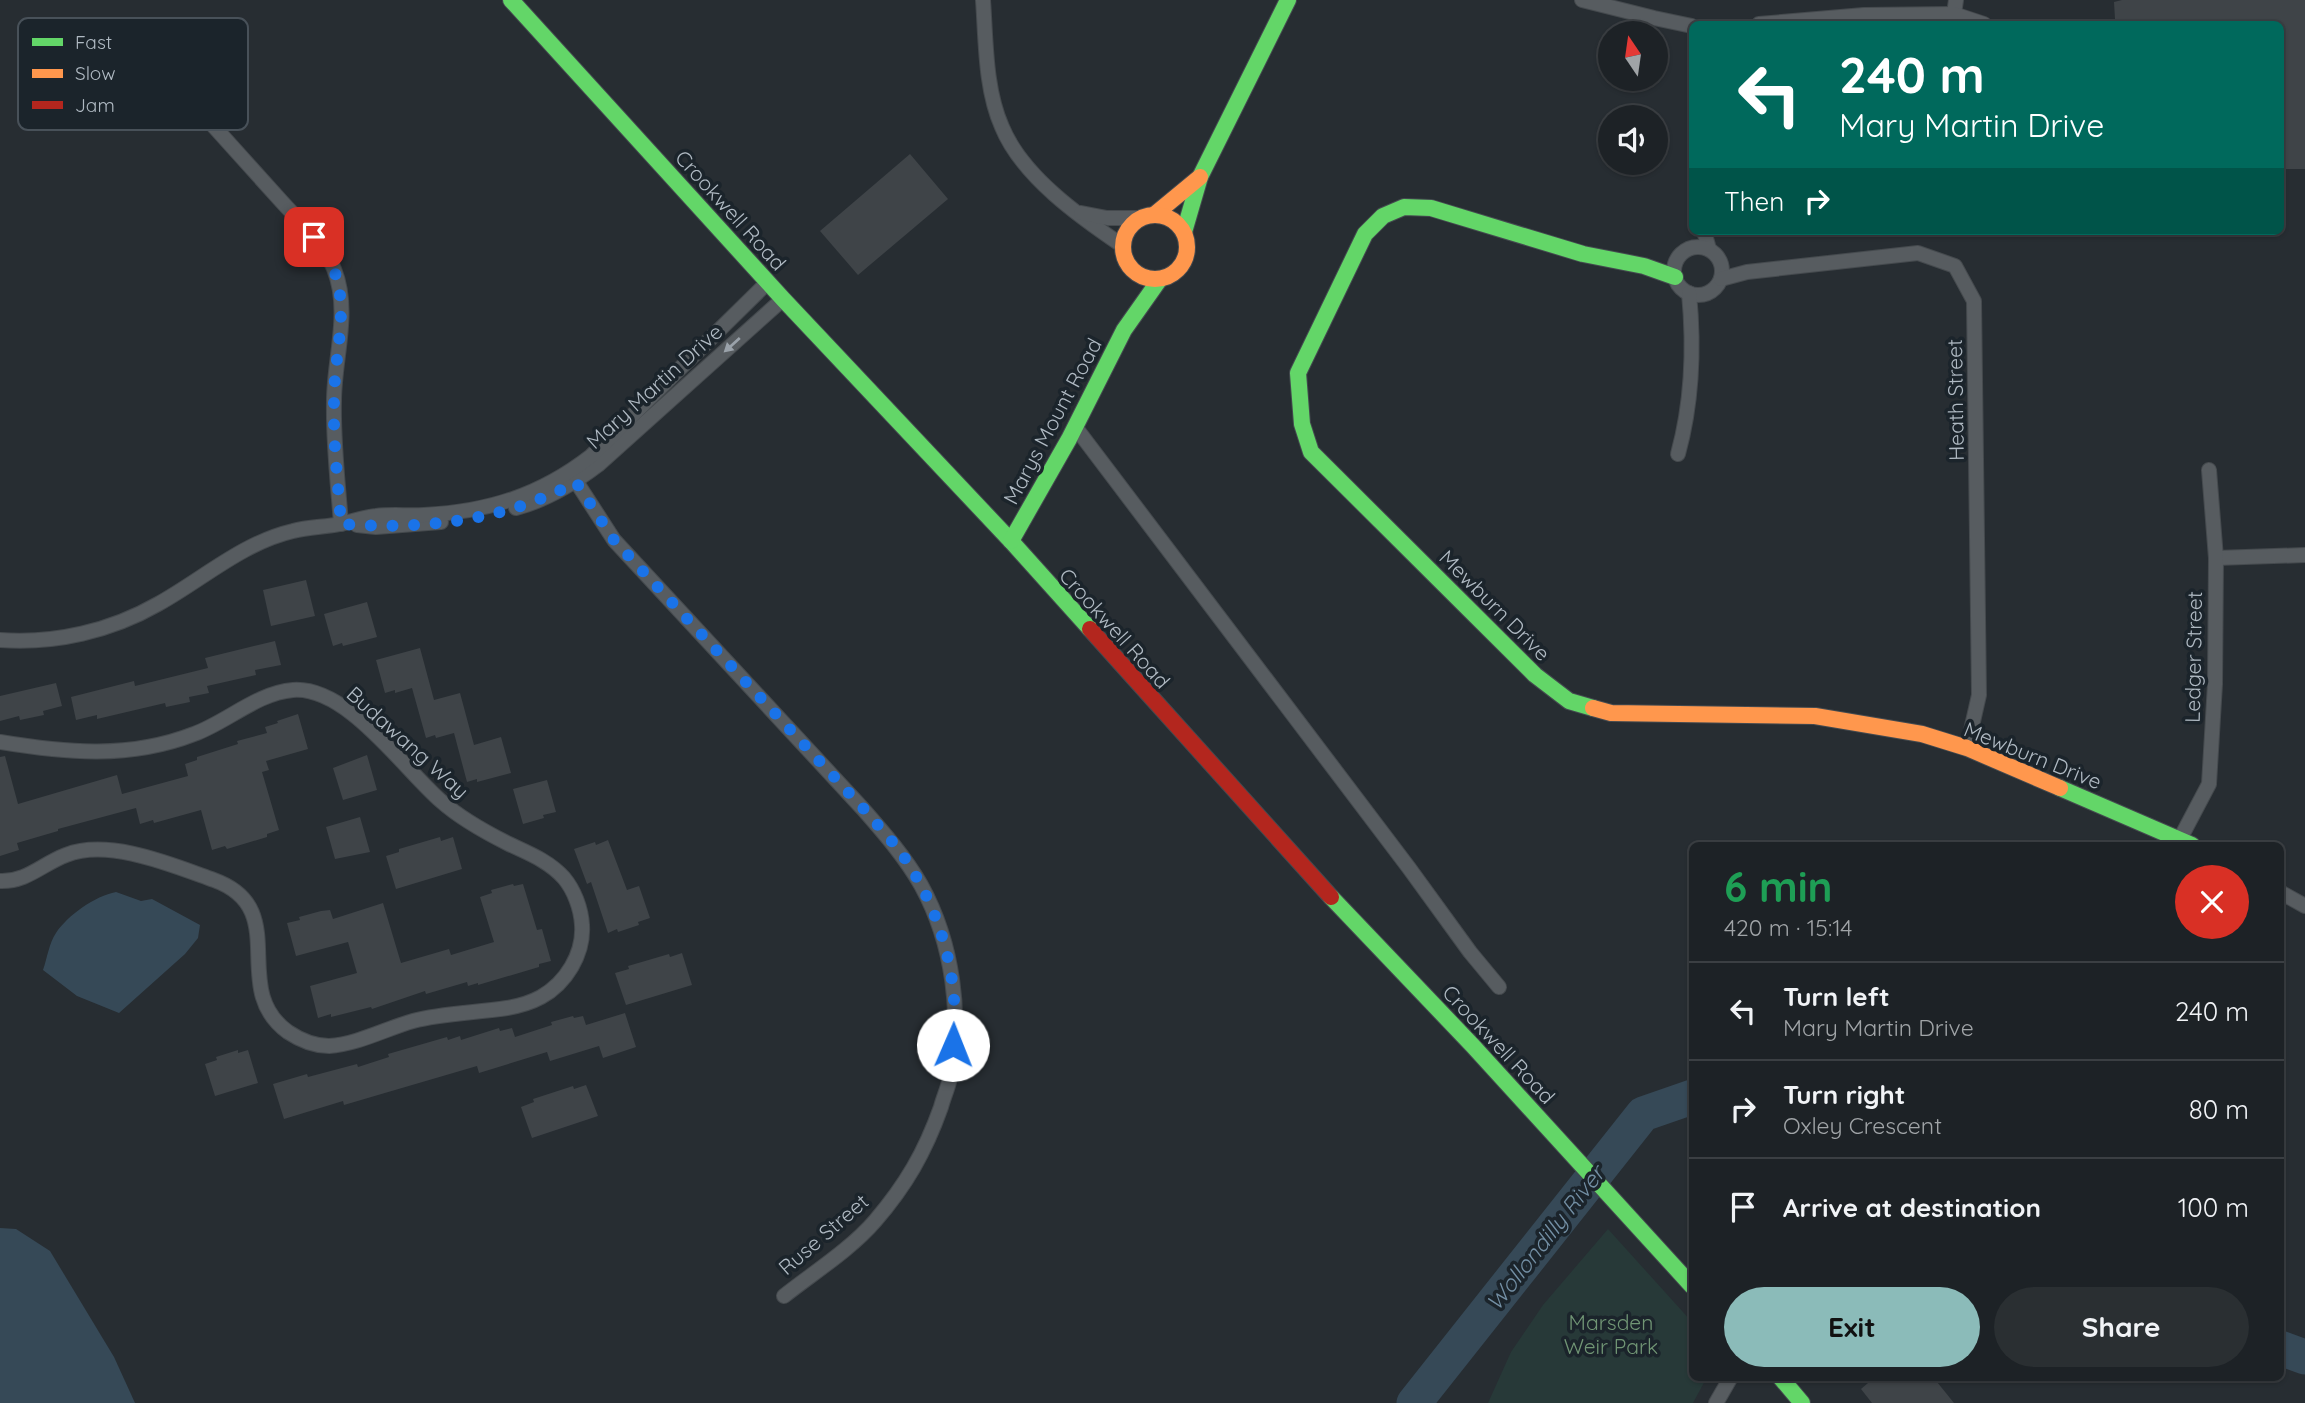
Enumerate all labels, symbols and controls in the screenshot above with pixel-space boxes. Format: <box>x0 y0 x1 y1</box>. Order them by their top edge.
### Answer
legend <box>18 18 248 130</box>
north arrow <box>1598 21 1668 91</box>
map controls <box>1598 21 1668 175</box>
text: Fast <box>75 30 112 54</box>
text: 240 m <box>1839 44 1985 105</box>
icon: left <box>1724 49 1815 140</box>
text: Slow <box>75 61 116 85</box>
text: Jam <box>75 93 115 117</box>
button: sound <box>1598 105 1668 175</box>
text: Mary Martin Drive <box>1839 105 2104 145</box>
street label: Crookwell Road <box>670 144 792 276</box>
icon: right <box>1798 182 1836 220</box>
text: Then <box>1724 185 1784 218</box>
pin <box>284 207 344 267</box>
icon: arrive <box>295 218 333 256</box>
street label: Mary Martin Drive <box>581 318 727 454</box>
street label: Marys Mount Road <box>997 333 1107 509</box>
one-way arrow <box>723 337 741 353</box>
street label: Heath Street <box>1941 339 1969 461</box>
street label: Mewburn Drive <box>1434 544 1556 666</box>
street label: Crookwell Road <box>1054 562 1176 694</box>
street label: Ledger Street <box>2179 591 2207 723</box>
street label: Budawang Way <box>342 680 474 804</box>
street label: Mewburn Drive <box>1960 716 2106 794</box>
text: 6 min <box>1724 860 1833 913</box>
button: close <box>2175 865 2249 939</box>
text: 420 m · 15:14 <box>1724 913 1852 942</box>
street label: Crookwell Road <box>1437 979 1561 1109</box>
text: Turn left <box>1783 980 1890 1013</box>
icon: left <box>1724 992 1762 1030</box>
text: 240 m <box>2175 995 2249 1028</box>
position arrow <box>916 1008 990 1082</box>
text: Mary Martin Drive <box>1783 1013 1974 1042</box>
text: Turn right <box>1783 1078 1905 1111</box>
icon: right <box>1724 1090 1762 1128</box>
text: 80 m <box>2189 1093 2249 1126</box>
text: Oxley Crescent <box>1783 1111 1942 1140</box>
water label: Wollondilly River <box>1479 1157 1613 1316</box>
street label: Ruse Street <box>773 1188 873 1280</box>
icon: arrive <box>1724 1188 1762 1226</box>
text: Arrive at destination <box>1783 1191 2041 1224</box>
text: 100 m <box>2178 1191 2249 1224</box>
button: Exit <box>1724 1287 1980 1367</box>
button: Share <box>1994 1287 2249 1367</box>
park label: Marsden Weir Park <box>1564 1309 1658 1359</box>

